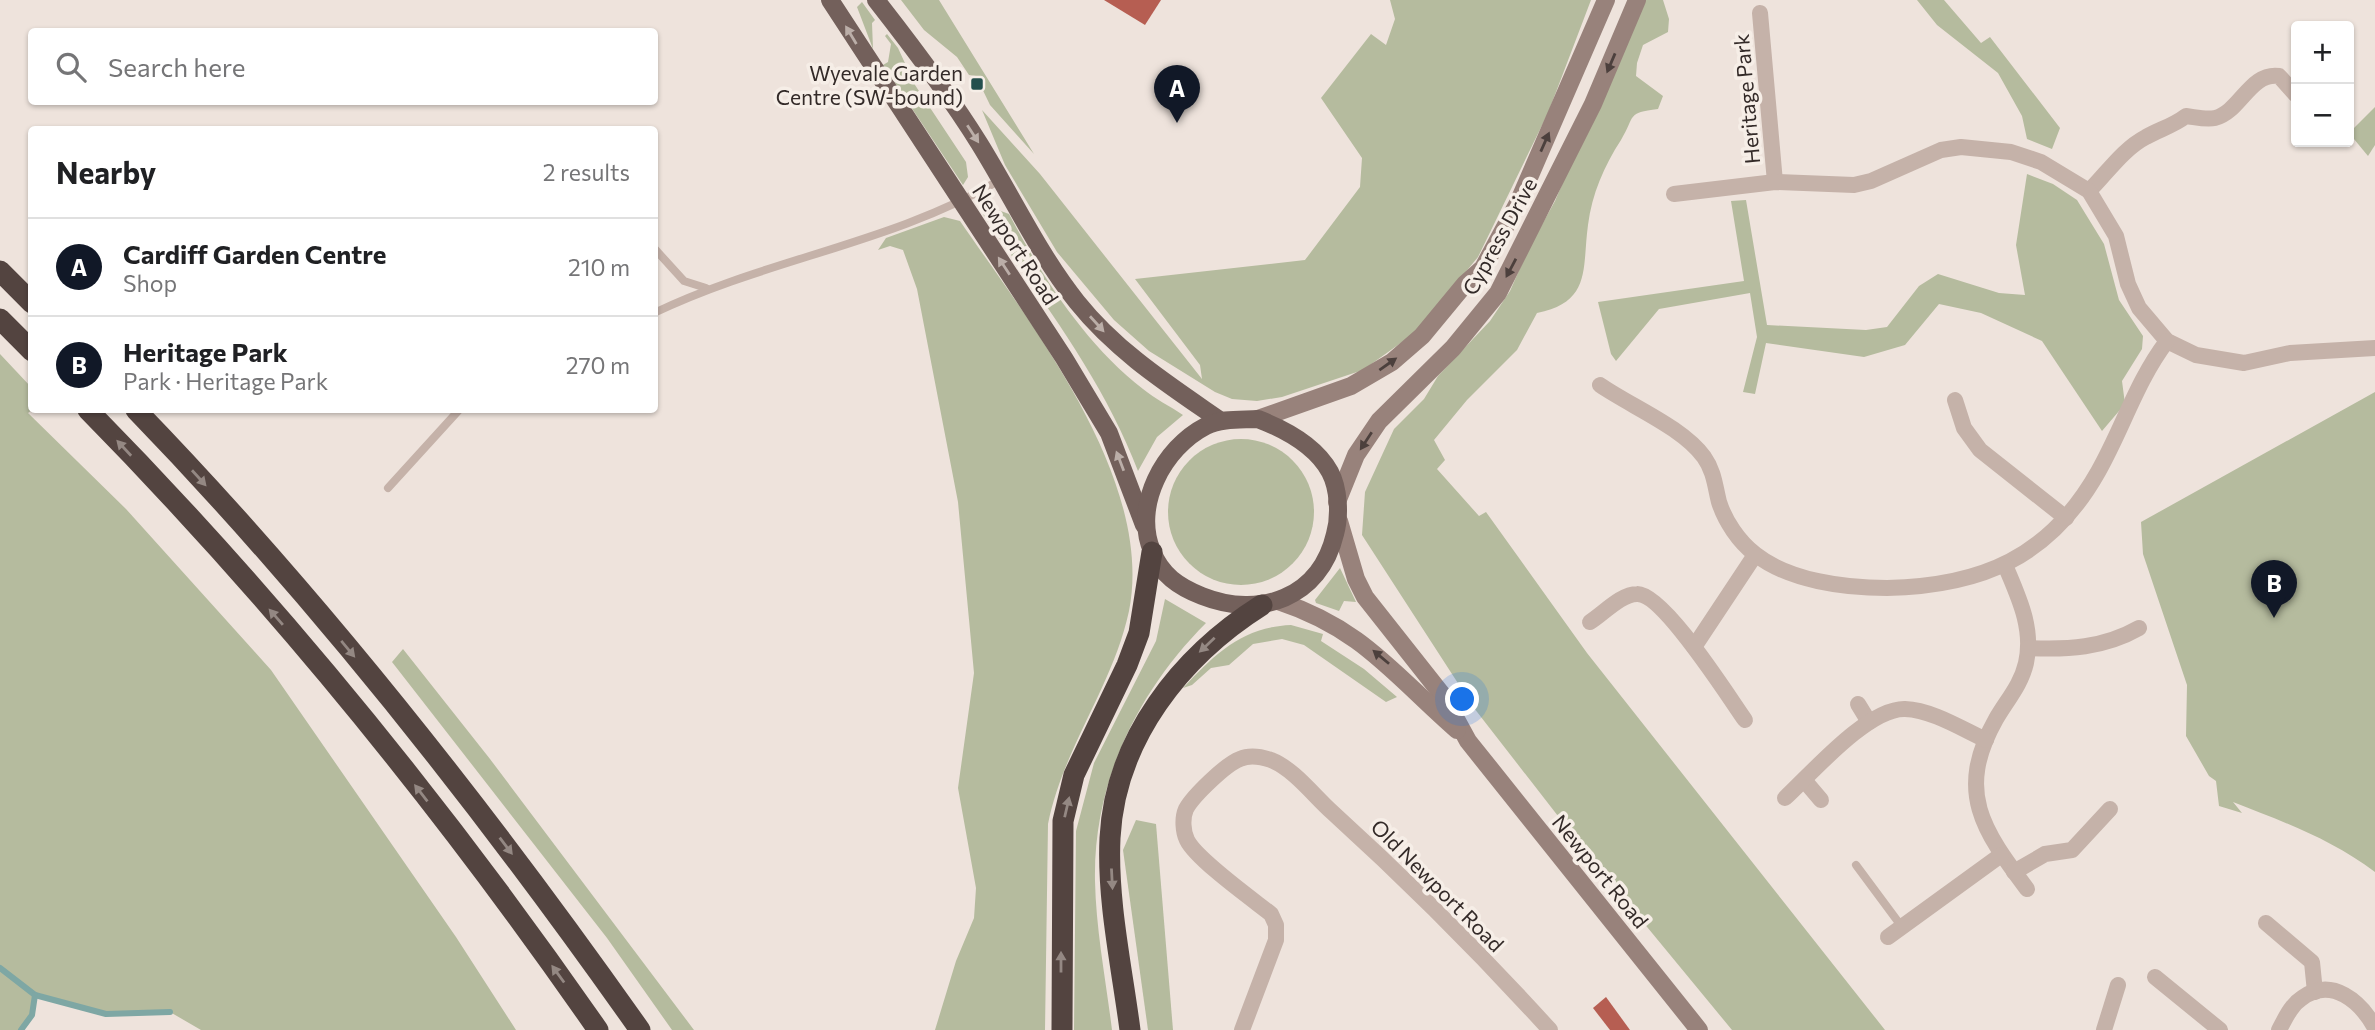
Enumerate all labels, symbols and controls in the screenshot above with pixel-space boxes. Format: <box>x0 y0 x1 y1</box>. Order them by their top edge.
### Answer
map controls <box>2291 21 2354 147</box>
button: + <box>2291 21 2354 84</box>
one-way arrow <box>845 26 858 45</box>
search box <box>28 28 658 105</box>
street label: Heritage Park <box>1728 33 1764 165</box>
icon: search <box>52 48 90 86</box>
text: Search here <box>108 51 246 82</box>
one-way arrow <box>1605 53 1616 74</box>
place label: Wyevale Garden Centre (SW-bound) <box>776 60 963 109</box>
pin: A <box>1154 65 1200 123</box>
marker: Wyevale Garden Centre (SW-bound) <box>969 76 985 92</box>
button: − <box>2291 84 2354 147</box>
one-way arrow <box>967 125 980 144</box>
one-way arrow <box>1539 132 1551 152</box>
text: Nearby <box>56 153 156 190</box>
text: 2 results <box>543 158 630 186</box>
street label: Cypress Drive <box>1457 173 1541 299</box>
street label: Newport Road <box>968 179 1064 309</box>
text: Cardiff Garden Centre <box>123 238 386 269</box>
text: A <box>71 253 87 281</box>
text: 210 m <box>568 253 630 281</box>
one-way arrow <box>997 256 1010 276</box>
one-way arrow <box>1505 258 1517 277</box>
text: Shop <box>123 269 177 297</box>
one-way arrow <box>1089 316 1105 333</box>
text: Heritage Park <box>123 336 288 367</box>
text: B <box>71 351 87 379</box>
text: 270 m <box>566 351 630 379</box>
one-way arrow <box>1379 357 1397 371</box>
text: Park · Heritage Park <box>123 367 328 395</box>
one-way arrow <box>1359 431 1372 451</box>
one-way arrow <box>117 440 133 457</box>
one-way arrow <box>1114 451 1125 472</box>
one-way arrow <box>191 469 207 487</box>
pin: B <box>2251 560 2297 618</box>
one-way arrow <box>269 609 284 626</box>
one-way arrow <box>1199 636 1216 652</box>
one-way arrow <box>340 641 355 658</box>
one-way arrow <box>1373 650 1390 665</box>
your location <box>1445 682 1479 716</box>
one-way arrow <box>414 784 428 802</box>
one-way arrow <box>1061 796 1072 818</box>
street label: Newport Road <box>1548 809 1654 933</box>
street label: Old Newport Road <box>1367 814 1509 956</box>
one-way arrow <box>498 837 512 855</box>
one-way arrow <box>1107 868 1118 890</box>
one-way arrow <box>1055 951 1067 973</box>
one-way arrow <box>551 965 565 983</box>

